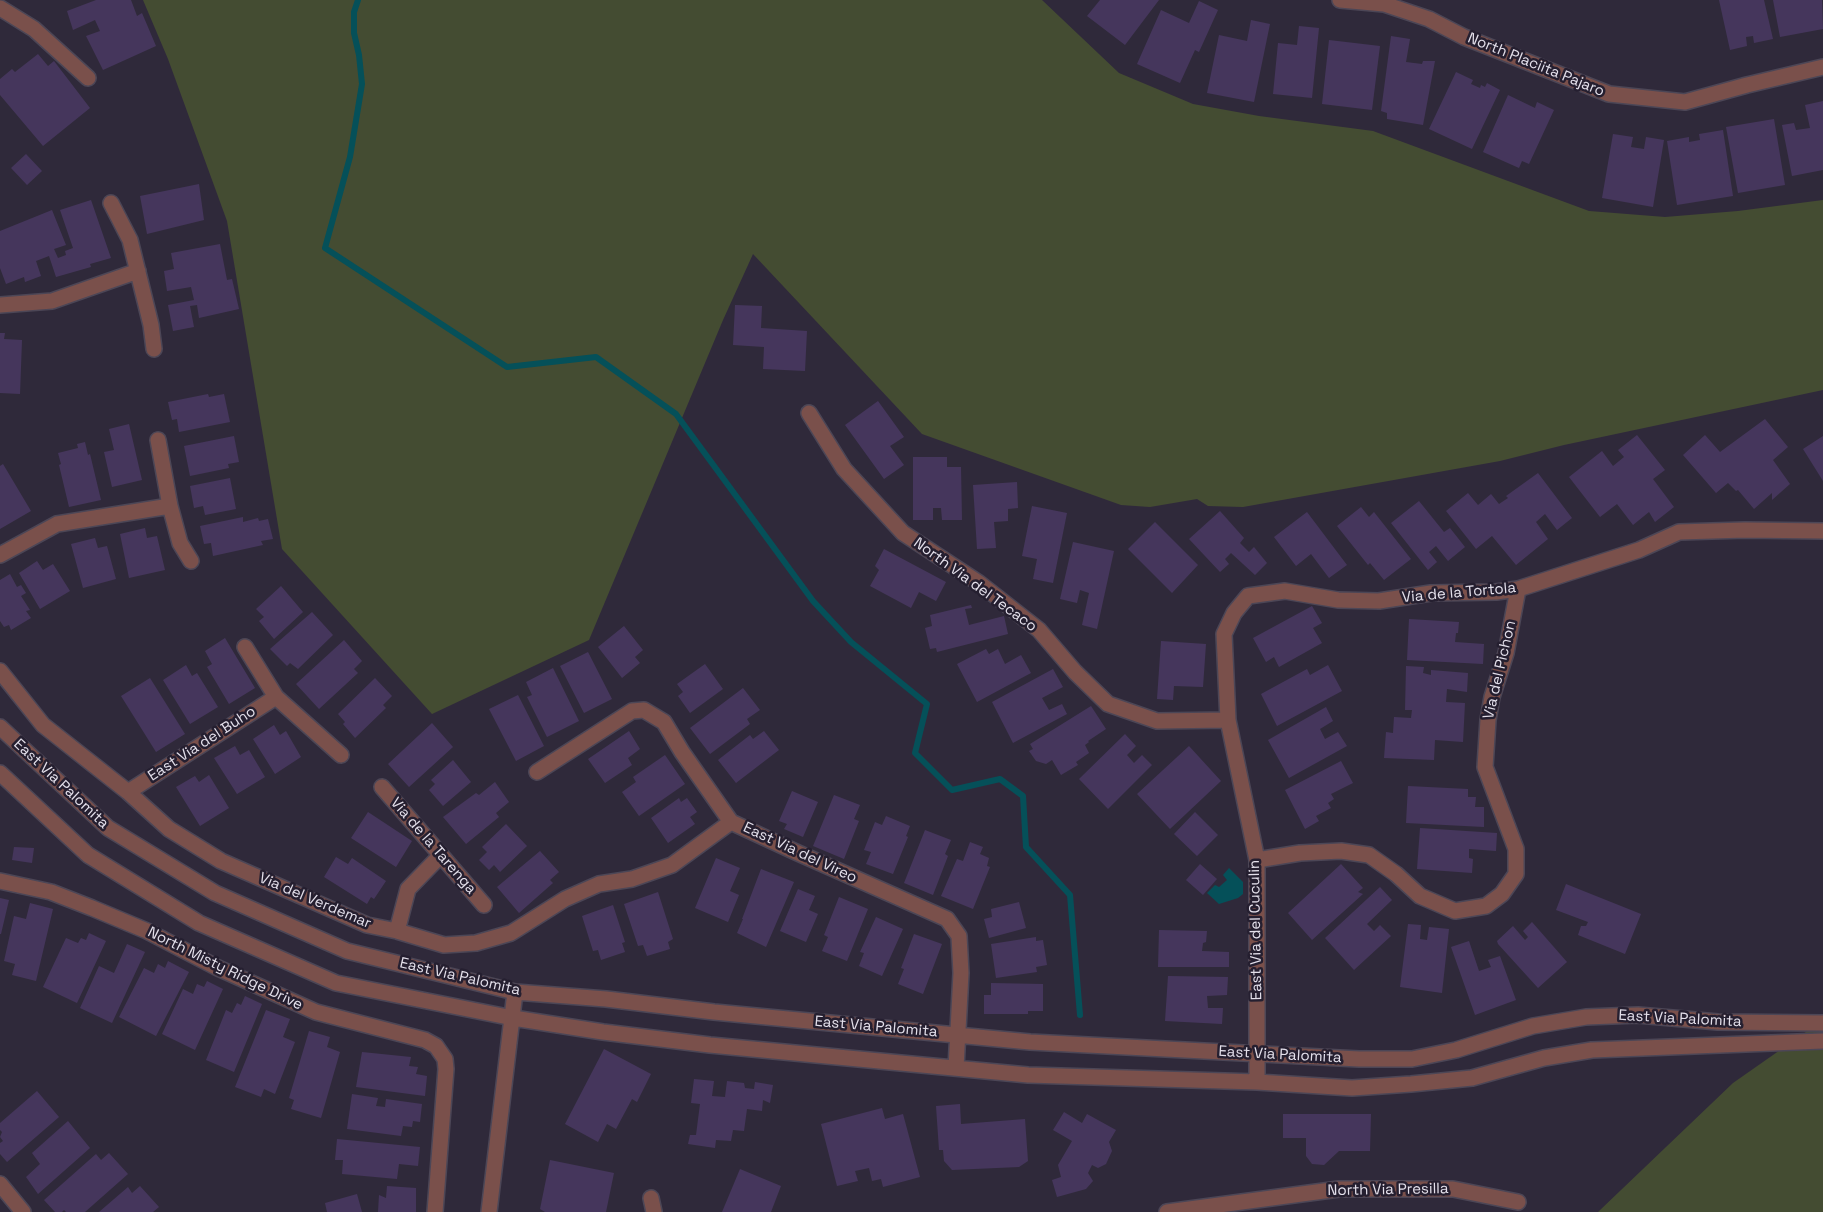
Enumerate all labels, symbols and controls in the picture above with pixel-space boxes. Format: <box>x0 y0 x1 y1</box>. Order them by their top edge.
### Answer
street label: North Placiita Pajaro <box>1465 29 1607 101</box>
street label: North Via del Tecaco <box>910 534 1040 636</box>
street label: Via de la Tortola <box>1401 579 1517 607</box>
street label: Via del Pichon <box>1480 619 1520 721</box>
street label: East Via del Buho <box>145 703 259 785</box>
street label: East Via Palomita <box>10 735 112 833</box>
street label: Via de la Tarenga <box>386 794 480 898</box>
street label: East Via del Vireo <box>740 819 860 887</box>
street label: East Via del Cuculin <box>1246 860 1266 1000</box>
street label: Via del Verdemar <box>256 869 374 933</box>
street label: North Misty Ridge Drive <box>145 924 305 1014</box>
street label: East Via Palomita <box>398 954 522 1000</box>
street label: East Via Palomita <box>1618 1007 1742 1031</box>
street label: East Via Palomita <box>814 1013 938 1041</box>
street label: East Via Palomita <box>1218 1043 1342 1067</box>
street label: North Via Presilla <box>1327 1180 1449 1200</box>

